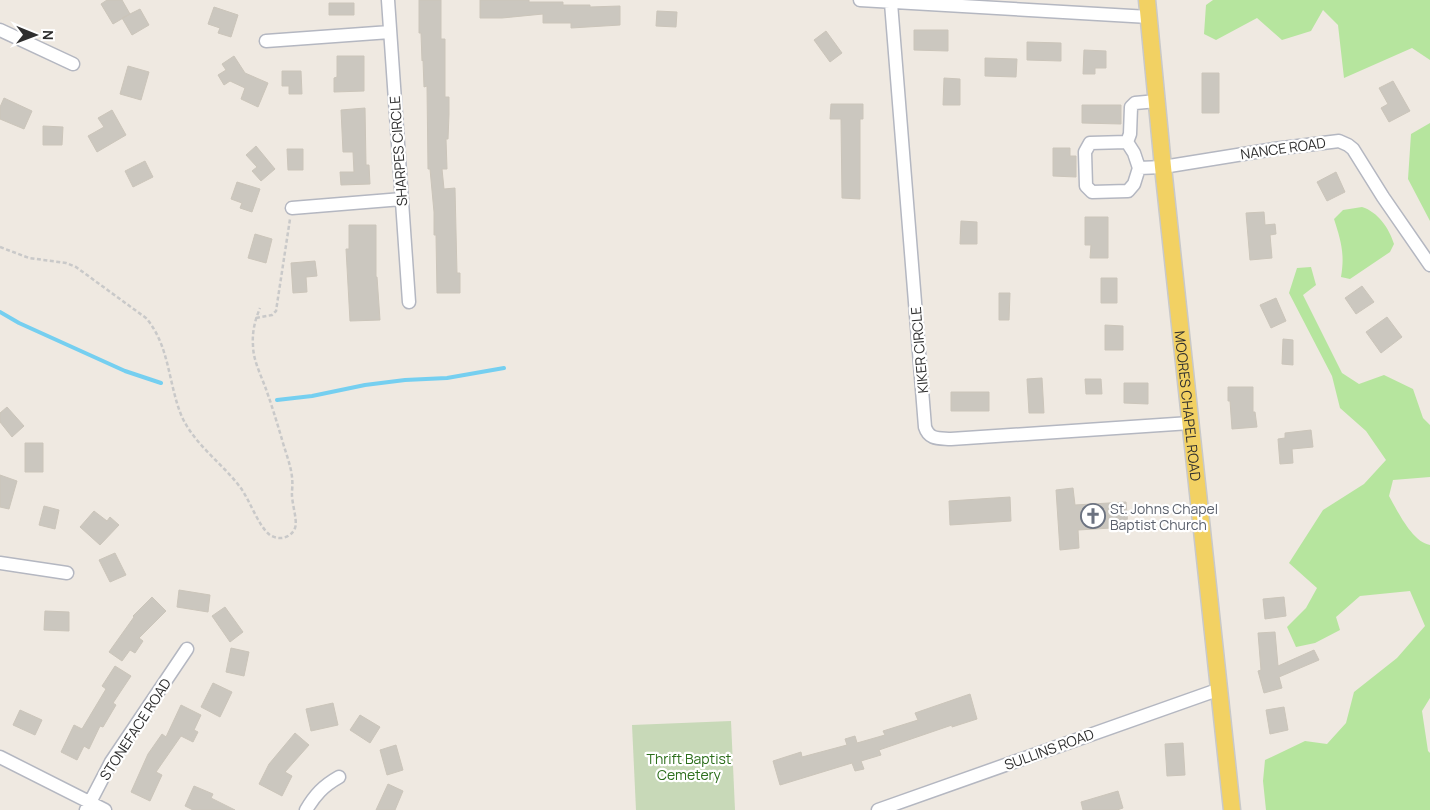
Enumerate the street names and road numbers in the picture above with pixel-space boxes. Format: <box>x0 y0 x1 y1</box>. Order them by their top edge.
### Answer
street label: SHARPES CIRCLE <box>385 95 411 207</box>
street label: NANCE ROAD <box>1239 133 1327 163</box>
street label: KIKER CIRCLE <box>906 306 932 394</box>
street label: MOORES CHAPEL ROAD <box>1171 330 1206 482</box>
street label: STONEFACE ROAD <box>95 674 175 784</box>
street label: SULLINS ROAD <box>1002 724 1096 774</box>

